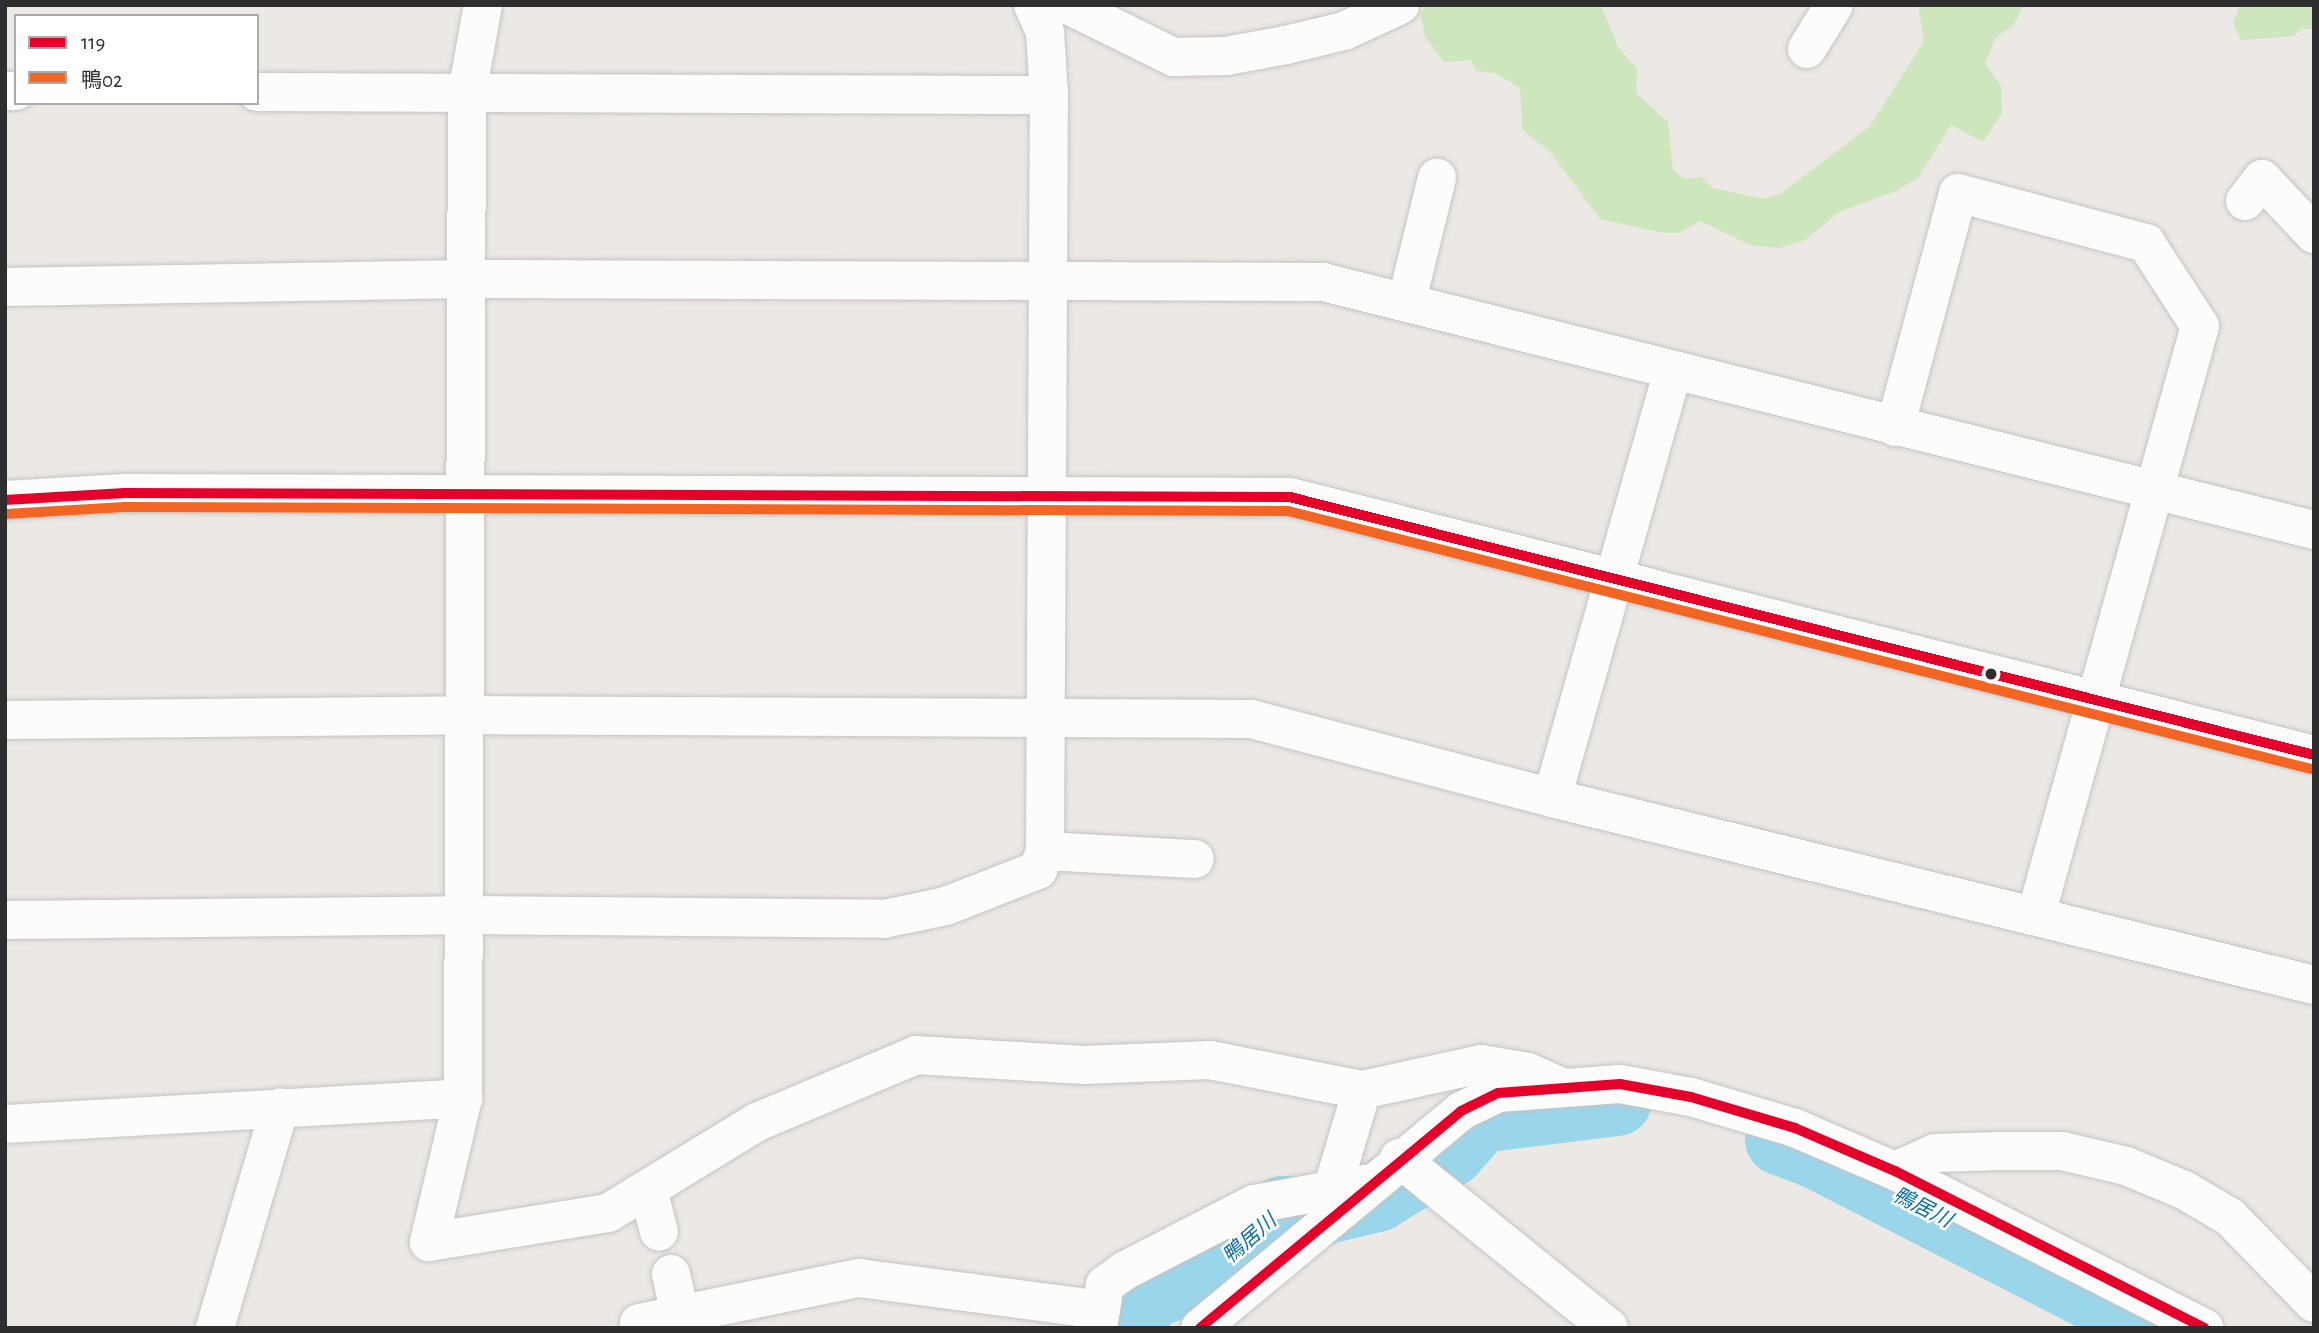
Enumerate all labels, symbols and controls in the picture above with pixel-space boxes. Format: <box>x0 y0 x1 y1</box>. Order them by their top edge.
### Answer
legend <box>14 14 259 105</box>
text: 119 <box>81 32 105 53</box>
text: 鴨02 <box>81 70 123 91</box>
unlabelled marker <box>1984 667 1998 681</box>
water label: 鴨居川 <box>1888 1182 1956 1234</box>
water label: 鴨居川 <box>1218 1209 1282 1269</box>

